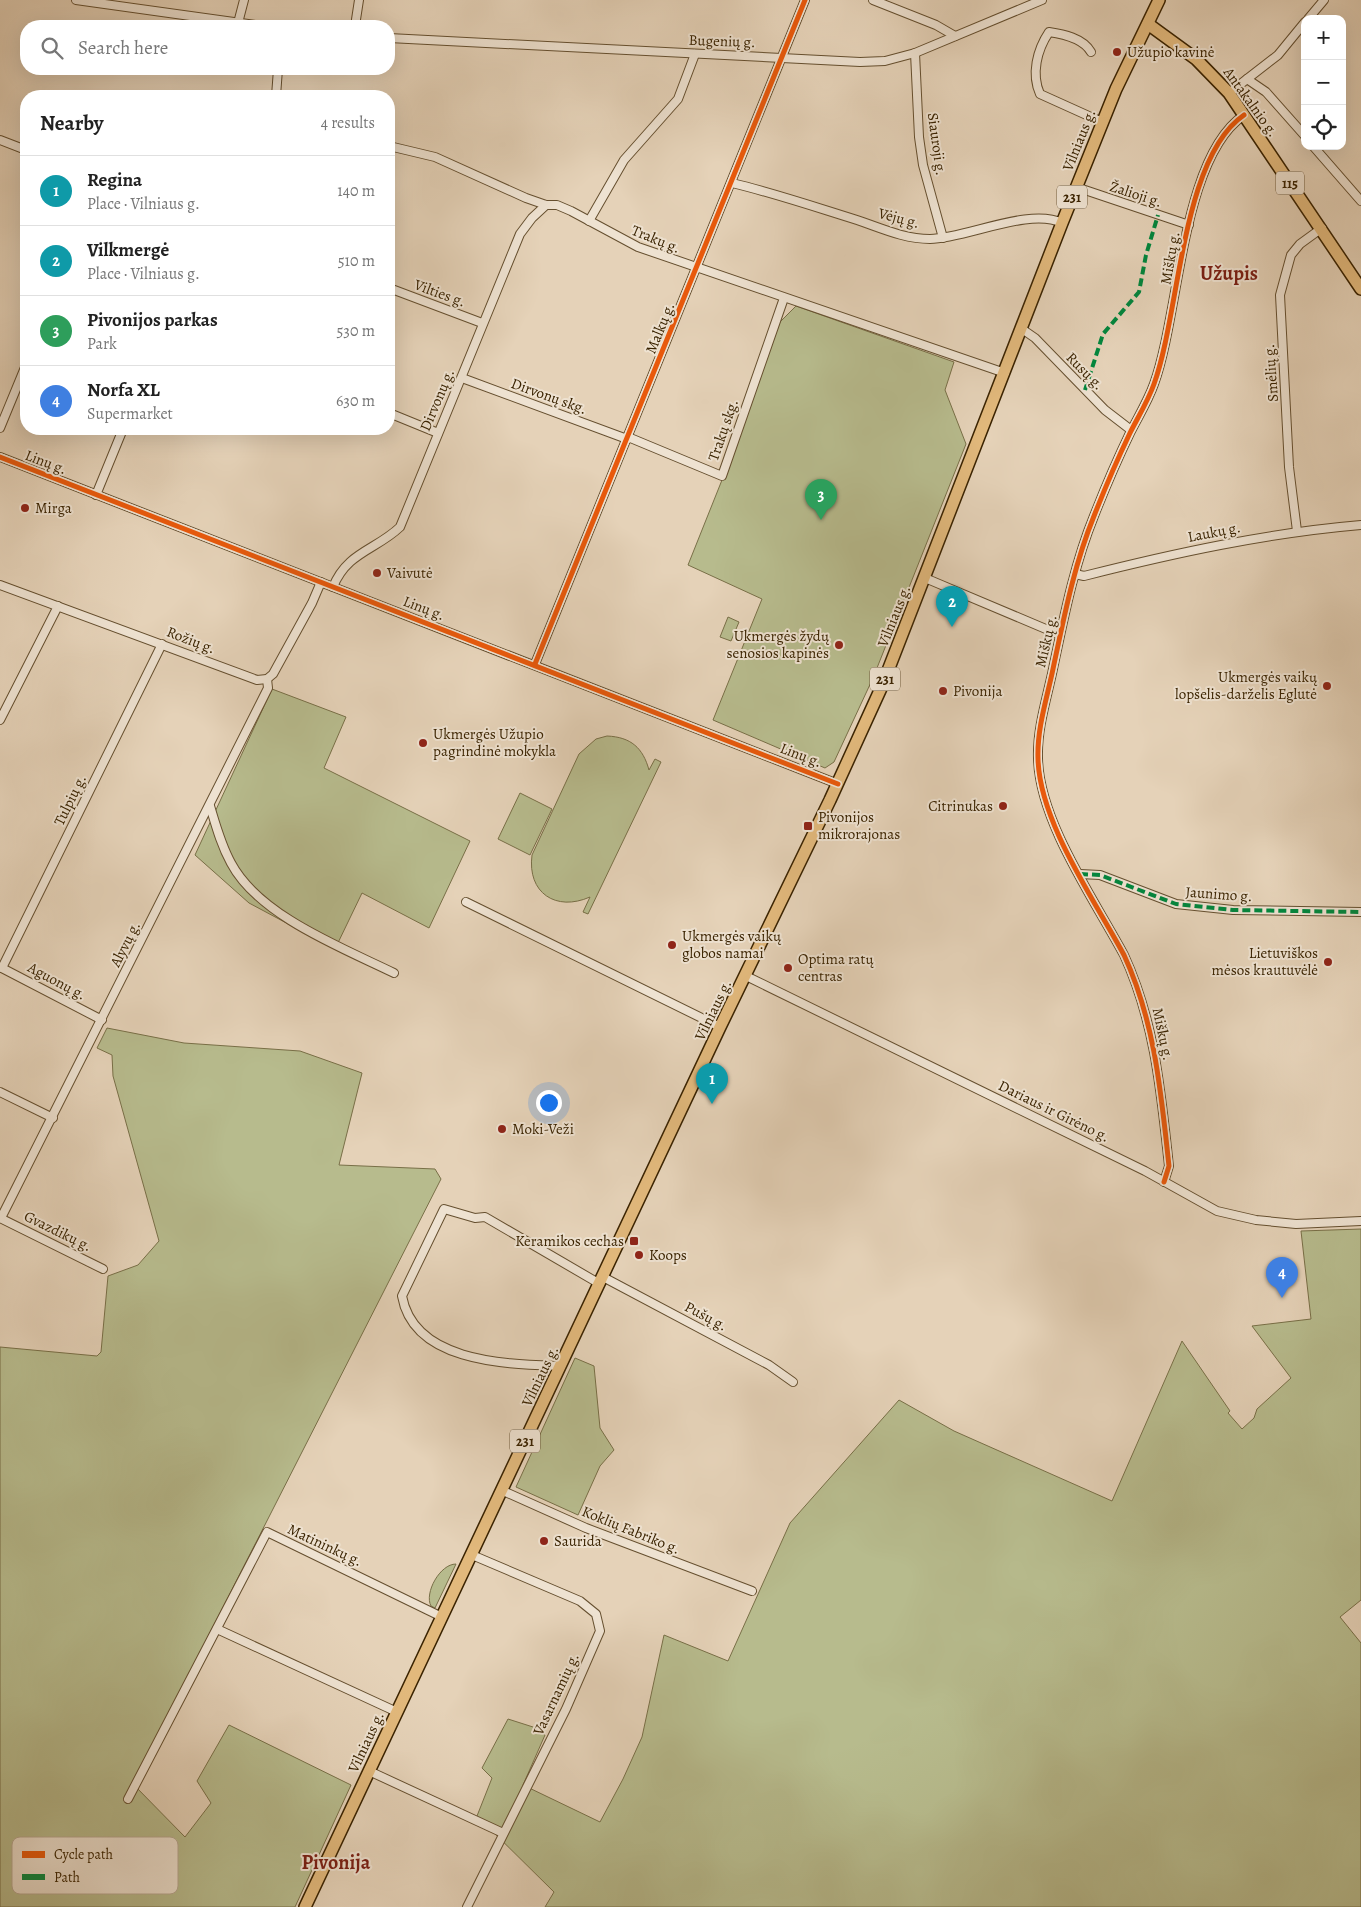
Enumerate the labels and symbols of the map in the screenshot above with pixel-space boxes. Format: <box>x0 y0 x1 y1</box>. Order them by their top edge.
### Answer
street label: Bugenių g. <box>688 30 756 52</box>
place label: Užupio kavinė <box>1127 42 1215 62</box>
marker: Užupio kavinė <box>1111 46 1123 58</box>
street label: Antakalnio g. <box>1218 62 1283 141</box>
street label: Vilniaus g. <box>1057 106 1100 175</box>
street label: Siauroji g. <box>923 111 951 177</box>
road number: 115 <box>1276 172 1304 194</box>
street label: Žalioji g. <box>1107 176 1165 212</box>
road number: 231 <box>1057 186 1087 208</box>
street label: Vėjų g. <box>875 203 922 233</box>
street label: Trakų g. <box>629 220 683 258</box>
street label: Miškų g. <box>1156 230 1184 286</box>
district label: Užupis <box>1200 260 1258 287</box>
street label: Vilties g. <box>411 274 469 312</box>
street label: Malkų g. <box>641 299 679 357</box>
street label: Smėlių g. <box>1259 343 1283 403</box>
street label: Rusų g. <box>1062 348 1108 394</box>
street label: Dirvonų g. <box>415 366 459 434</box>
street label: Dirvonų skg. <box>508 373 590 419</box>
street label: Trakų skg. <box>703 396 743 464</box>
street label: Linų g. <box>22 445 70 479</box>
pin: 3 <box>805 479 837 520</box>
place label: Mirga <box>35 498 72 518</box>
marker: Mirga <box>19 502 31 514</box>
street label: Laukų g. <box>1186 517 1242 547</box>
place label: Vaivutė <box>386 563 433 583</box>
marker: Vaivutė <box>371 567 383 579</box>
street label: Vilniaus g. <box>872 582 915 651</box>
pin: 2 <box>936 586 968 627</box>
street label: Linų g. <box>400 591 448 625</box>
street label: Miškų g. <box>1030 613 1062 669</box>
street label: Rožių g. <box>164 622 218 658</box>
place label: Ukmergės žydų senosios kapinės <box>727 626 830 663</box>
marker: Ukmergės žydų senosios kapinės <box>833 639 845 651</box>
place label: Ukmergės vaikų lopšelis-darželis Eglutė <box>1175 667 1318 704</box>
road number: 231 <box>870 668 900 691</box>
marker: Ukmergės vaikų lopšelis-darželis Eglutė <box>1321 680 1333 692</box>
place label: Pivonija <box>953 681 1002 701</box>
marker: Pivonija <box>937 685 949 697</box>
place label: Ukmergės Užupio pagrindinė mokykla <box>433 724 556 761</box>
marker: Ukmergės Užupio pagrindinė mokykla <box>417 737 429 749</box>
street label: Linų g. <box>777 738 825 772</box>
street label: Tulpių g. <box>49 771 91 829</box>
place label: Citrinukas <box>928 796 993 816</box>
marker: Citrinukas <box>997 800 1009 812</box>
place label: Pivonijos mikrorajonas <box>818 807 900 844</box>
marker: Pivonijos mikrorajonas <box>802 820 814 832</box>
street label: Jaunimo g. <box>1185 882 1253 906</box>
street label: Alyvų g. <box>105 918 145 971</box>
place label: Ukmergės vaikų globos namai <box>682 926 782 963</box>
marker: Ukmergės vaikų globos namai <box>666 939 678 951</box>
place label: Lietuviškos mėsos krautuvėlė <box>1212 943 1318 980</box>
place label: Optima ratų centras <box>798 949 874 986</box>
marker: Lietuviškos mėsos krautuvėlė <box>1322 956 1334 968</box>
street label: Aguonų g. <box>23 957 90 1005</box>
marker: Optima ratų centras <box>782 962 794 974</box>
street label: Vilniaus g. <box>689 976 736 1045</box>
street label: Miškų g. <box>1148 1006 1178 1062</box>
pin: 1 <box>696 1063 728 1104</box>
street label: Dariaus ir Girėno g. <box>995 1075 1113 1147</box>
your location <box>536 1090 562 1116</box>
place label: Moki-Veži <box>512 1119 574 1139</box>
marker: Moki-Veži <box>496 1123 508 1135</box>
street label: Gvazdikų g. <box>21 1206 95 1256</box>
place label: Keramikos cechas <box>515 1231 624 1251</box>
marker: Keramikos cechas <box>628 1235 640 1247</box>
place label: Koops <box>649 1245 687 1265</box>
marker: Koops <box>633 1249 645 1261</box>
pin: 4 <box>1266 1257 1298 1298</box>
street label: Pušų g. <box>681 1296 731 1336</box>
street label: Vilniaus g. <box>516 1342 563 1411</box>
road number: 231 <box>510 1430 540 1452</box>
street label: Koklių Fabriko g. <box>579 1501 683 1559</box>
street label: Matininkų g. <box>285 1519 365 1571</box>
place label: Saurida <box>554 1531 602 1551</box>
marker: Saurida <box>538 1535 550 1547</box>
street label: Vasarnamių g. <box>528 1650 584 1739</box>
street label: Vilniaus g. <box>343 1708 389 1777</box>
legend <box>12 1837 178 1894</box>
text: Cycle path <box>54 1845 114 1864</box>
district label: Pivonija <box>302 1849 371 1876</box>
text: Path <box>54 1868 81 1887</box>

